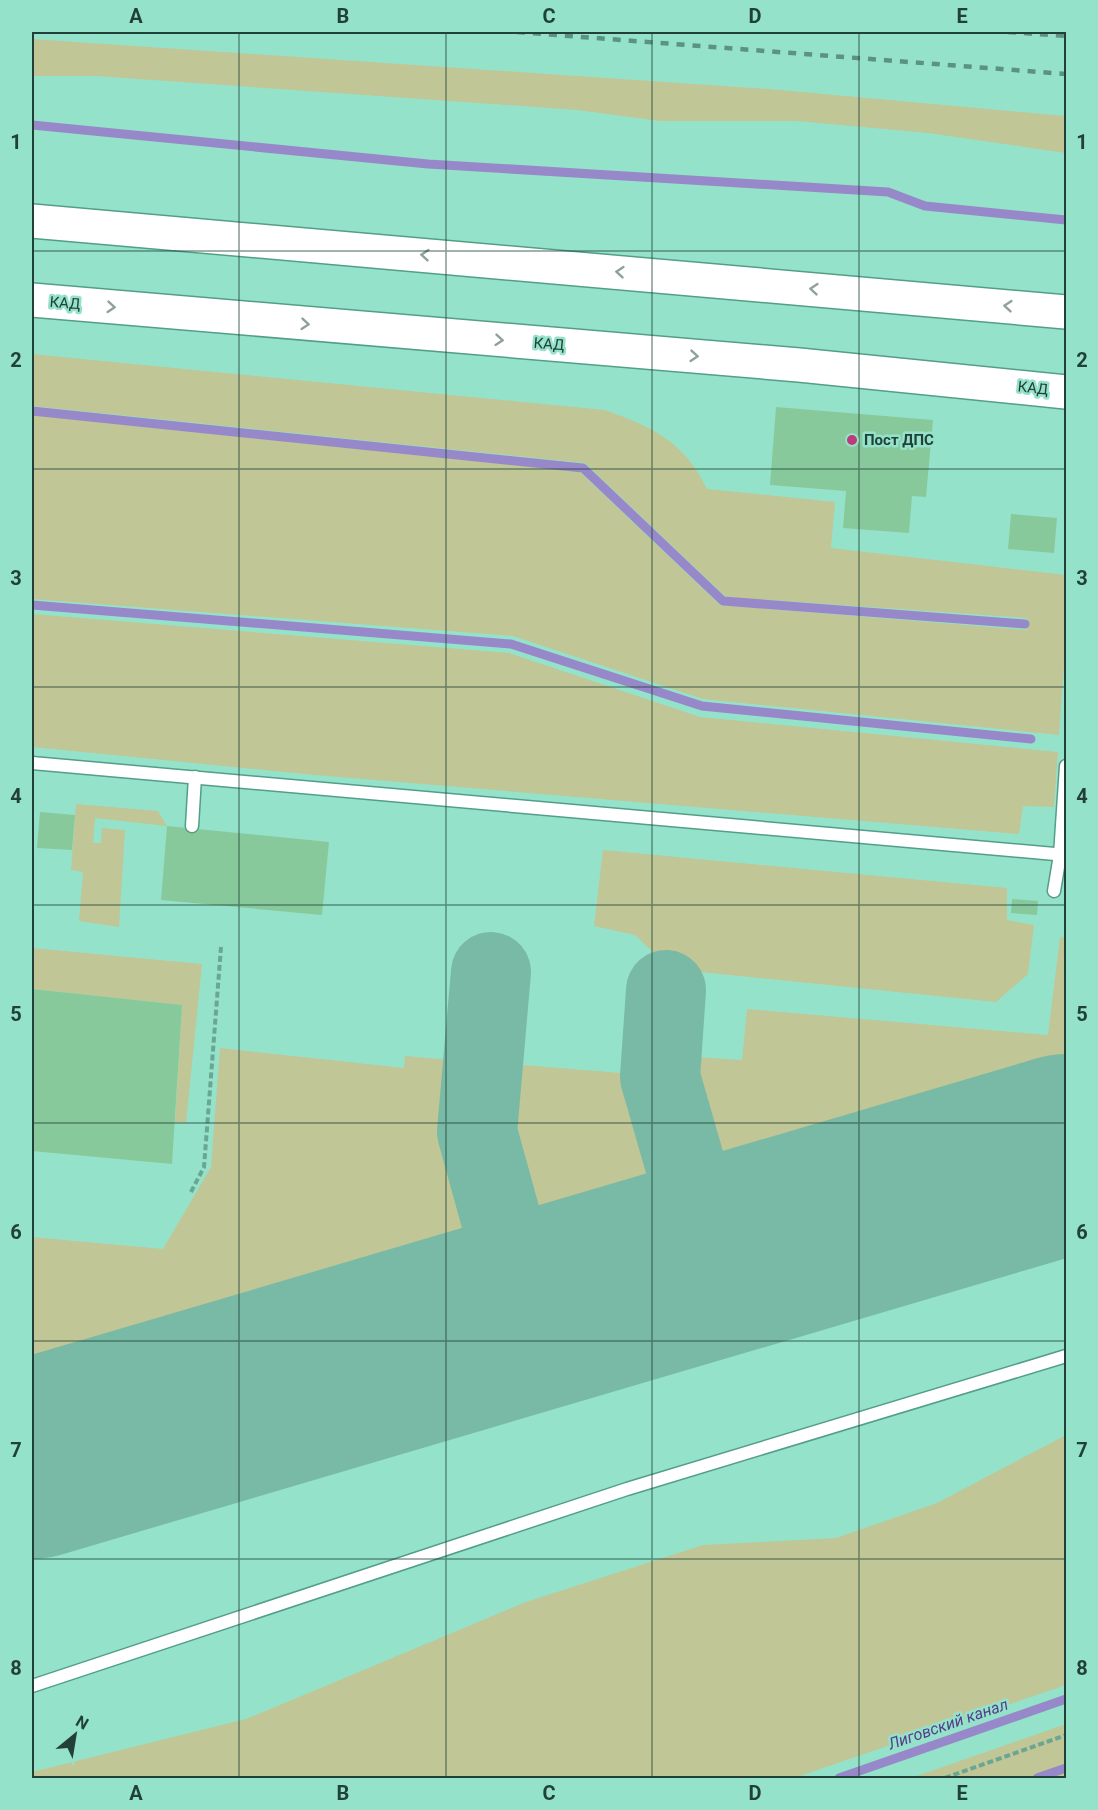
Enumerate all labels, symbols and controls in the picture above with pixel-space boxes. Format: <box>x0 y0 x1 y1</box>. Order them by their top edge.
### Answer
text: A <box>129 4 143 28</box>
text: B <box>337 4 349 28</box>
text: C <box>542 4 556 28</box>
text: D <box>749 4 762 28</box>
text: E <box>956 4 968 28</box>
text: 1 <box>10 130 22 154</box>
text: 1 <box>1076 130 1088 154</box>
one-way arrow <box>421 249 430 262</box>
one-way arrow <box>615 266 624 279</box>
one-way arrow <box>809 283 819 296</box>
street label: КАД <box>49 293 81 313</box>
one-way arrow <box>106 300 115 313</box>
one-way arrow <box>1004 300 1013 313</box>
one-way arrow <box>301 317 310 330</box>
one-way arrow <box>495 333 504 346</box>
street label: КАД <box>533 334 565 354</box>
text: 2 <box>10 348 22 372</box>
text: 2 <box>1076 348 1088 372</box>
one-way arrow <box>689 350 698 363</box>
street label: КАД <box>1017 377 1049 399</box>
place label: Пост ДПС <box>864 431 934 449</box>
marker: Пост ДПС <box>845 433 859 447</box>
text: 3 <box>10 566 22 590</box>
text: 3 <box>1076 566 1088 590</box>
text: 4 <box>10 784 22 808</box>
text: 4 <box>1076 784 1088 808</box>
text: 5 <box>10 1002 22 1026</box>
text: 5 <box>1076 1002 1088 1026</box>
text: 6 <box>10 1220 22 1244</box>
text: 6 <box>1076 1220 1088 1244</box>
text: 7 <box>10 1438 22 1462</box>
text: 7 <box>1076 1438 1088 1462</box>
text: 8 <box>10 1656 22 1680</box>
text: 8 <box>1076 1656 1088 1680</box>
water label: Лиговский канал <box>885 1695 1011 1754</box>
north arrow <box>45 1705 105 1765</box>
text: N <box>73 1711 92 1733</box>
text: A <box>129 1781 143 1805</box>
text: B <box>337 1781 349 1805</box>
text: C <box>542 1781 556 1805</box>
text: D <box>749 1781 762 1805</box>
text: E <box>956 1781 968 1805</box>

